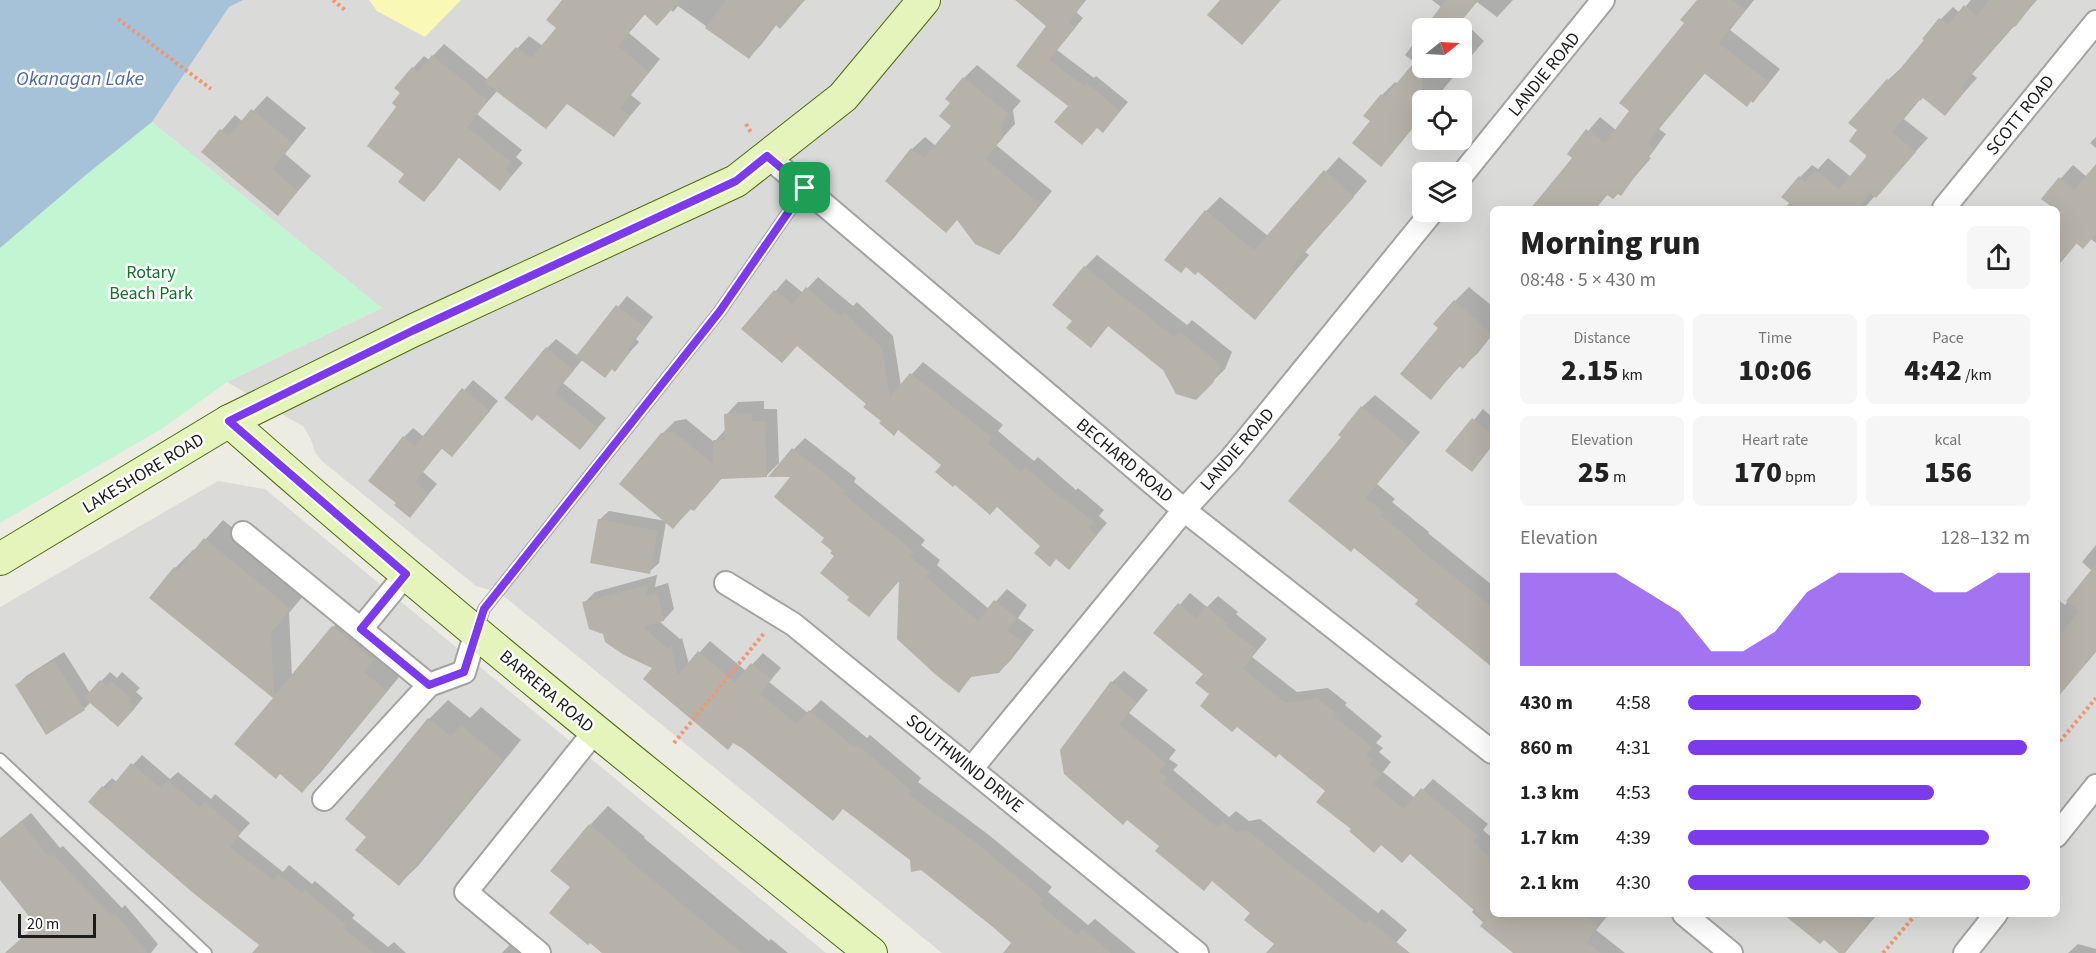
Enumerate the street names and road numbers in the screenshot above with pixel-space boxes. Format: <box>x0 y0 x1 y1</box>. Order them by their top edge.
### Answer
street label: LANDIE ROAD <box>1503 27 1586 122</box>
street label: SCOTT ROAD <box>1980 70 2061 161</box>
street label: LANDIE ROAD <box>1194 403 1280 496</box>
street label: BECHARD ROAD <box>1071 412 1179 508</box>
street label: LAKESHORE ROAD <box>78 427 209 520</box>
street label: BARRERA ROAD <box>494 644 599 738</box>
street label: SOUTHWIND DRIVE <box>901 708 1029 819</box>

